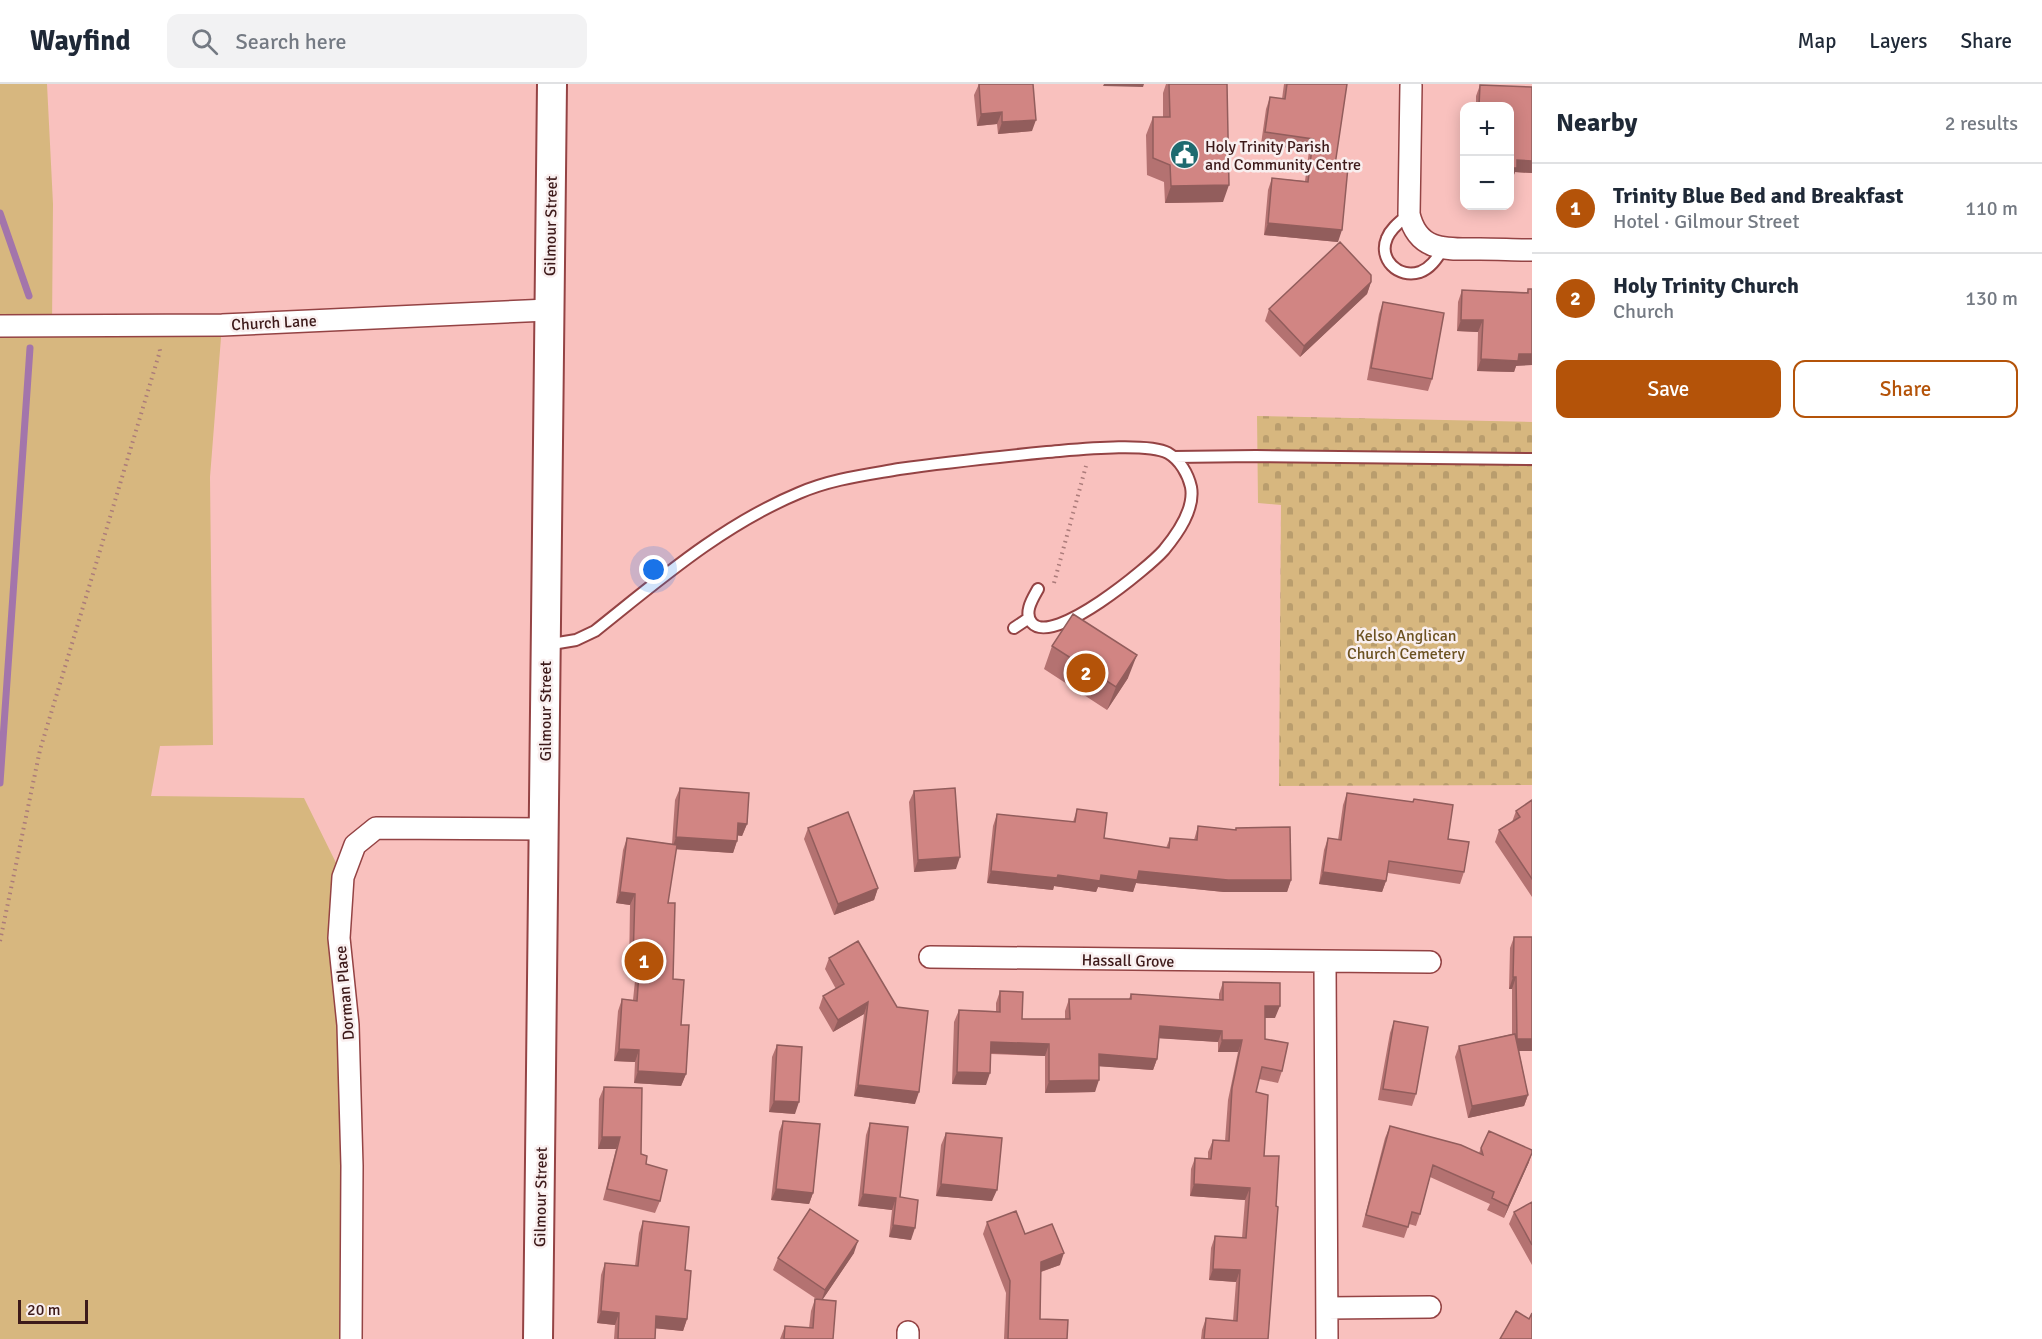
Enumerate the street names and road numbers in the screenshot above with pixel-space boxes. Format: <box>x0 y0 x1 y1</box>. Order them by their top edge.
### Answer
street label: Gilmour Street <box>540 175 562 276</box>
street label: Church Lane <box>231 311 317 335</box>
street label: Gilmour Street <box>536 660 556 761</box>
street label: Dorman Place <box>331 945 359 1041</box>
street label: Hassall Grove <box>1081 950 1175 972</box>
street label: Gilmour Street <box>530 1146 552 1247</box>

